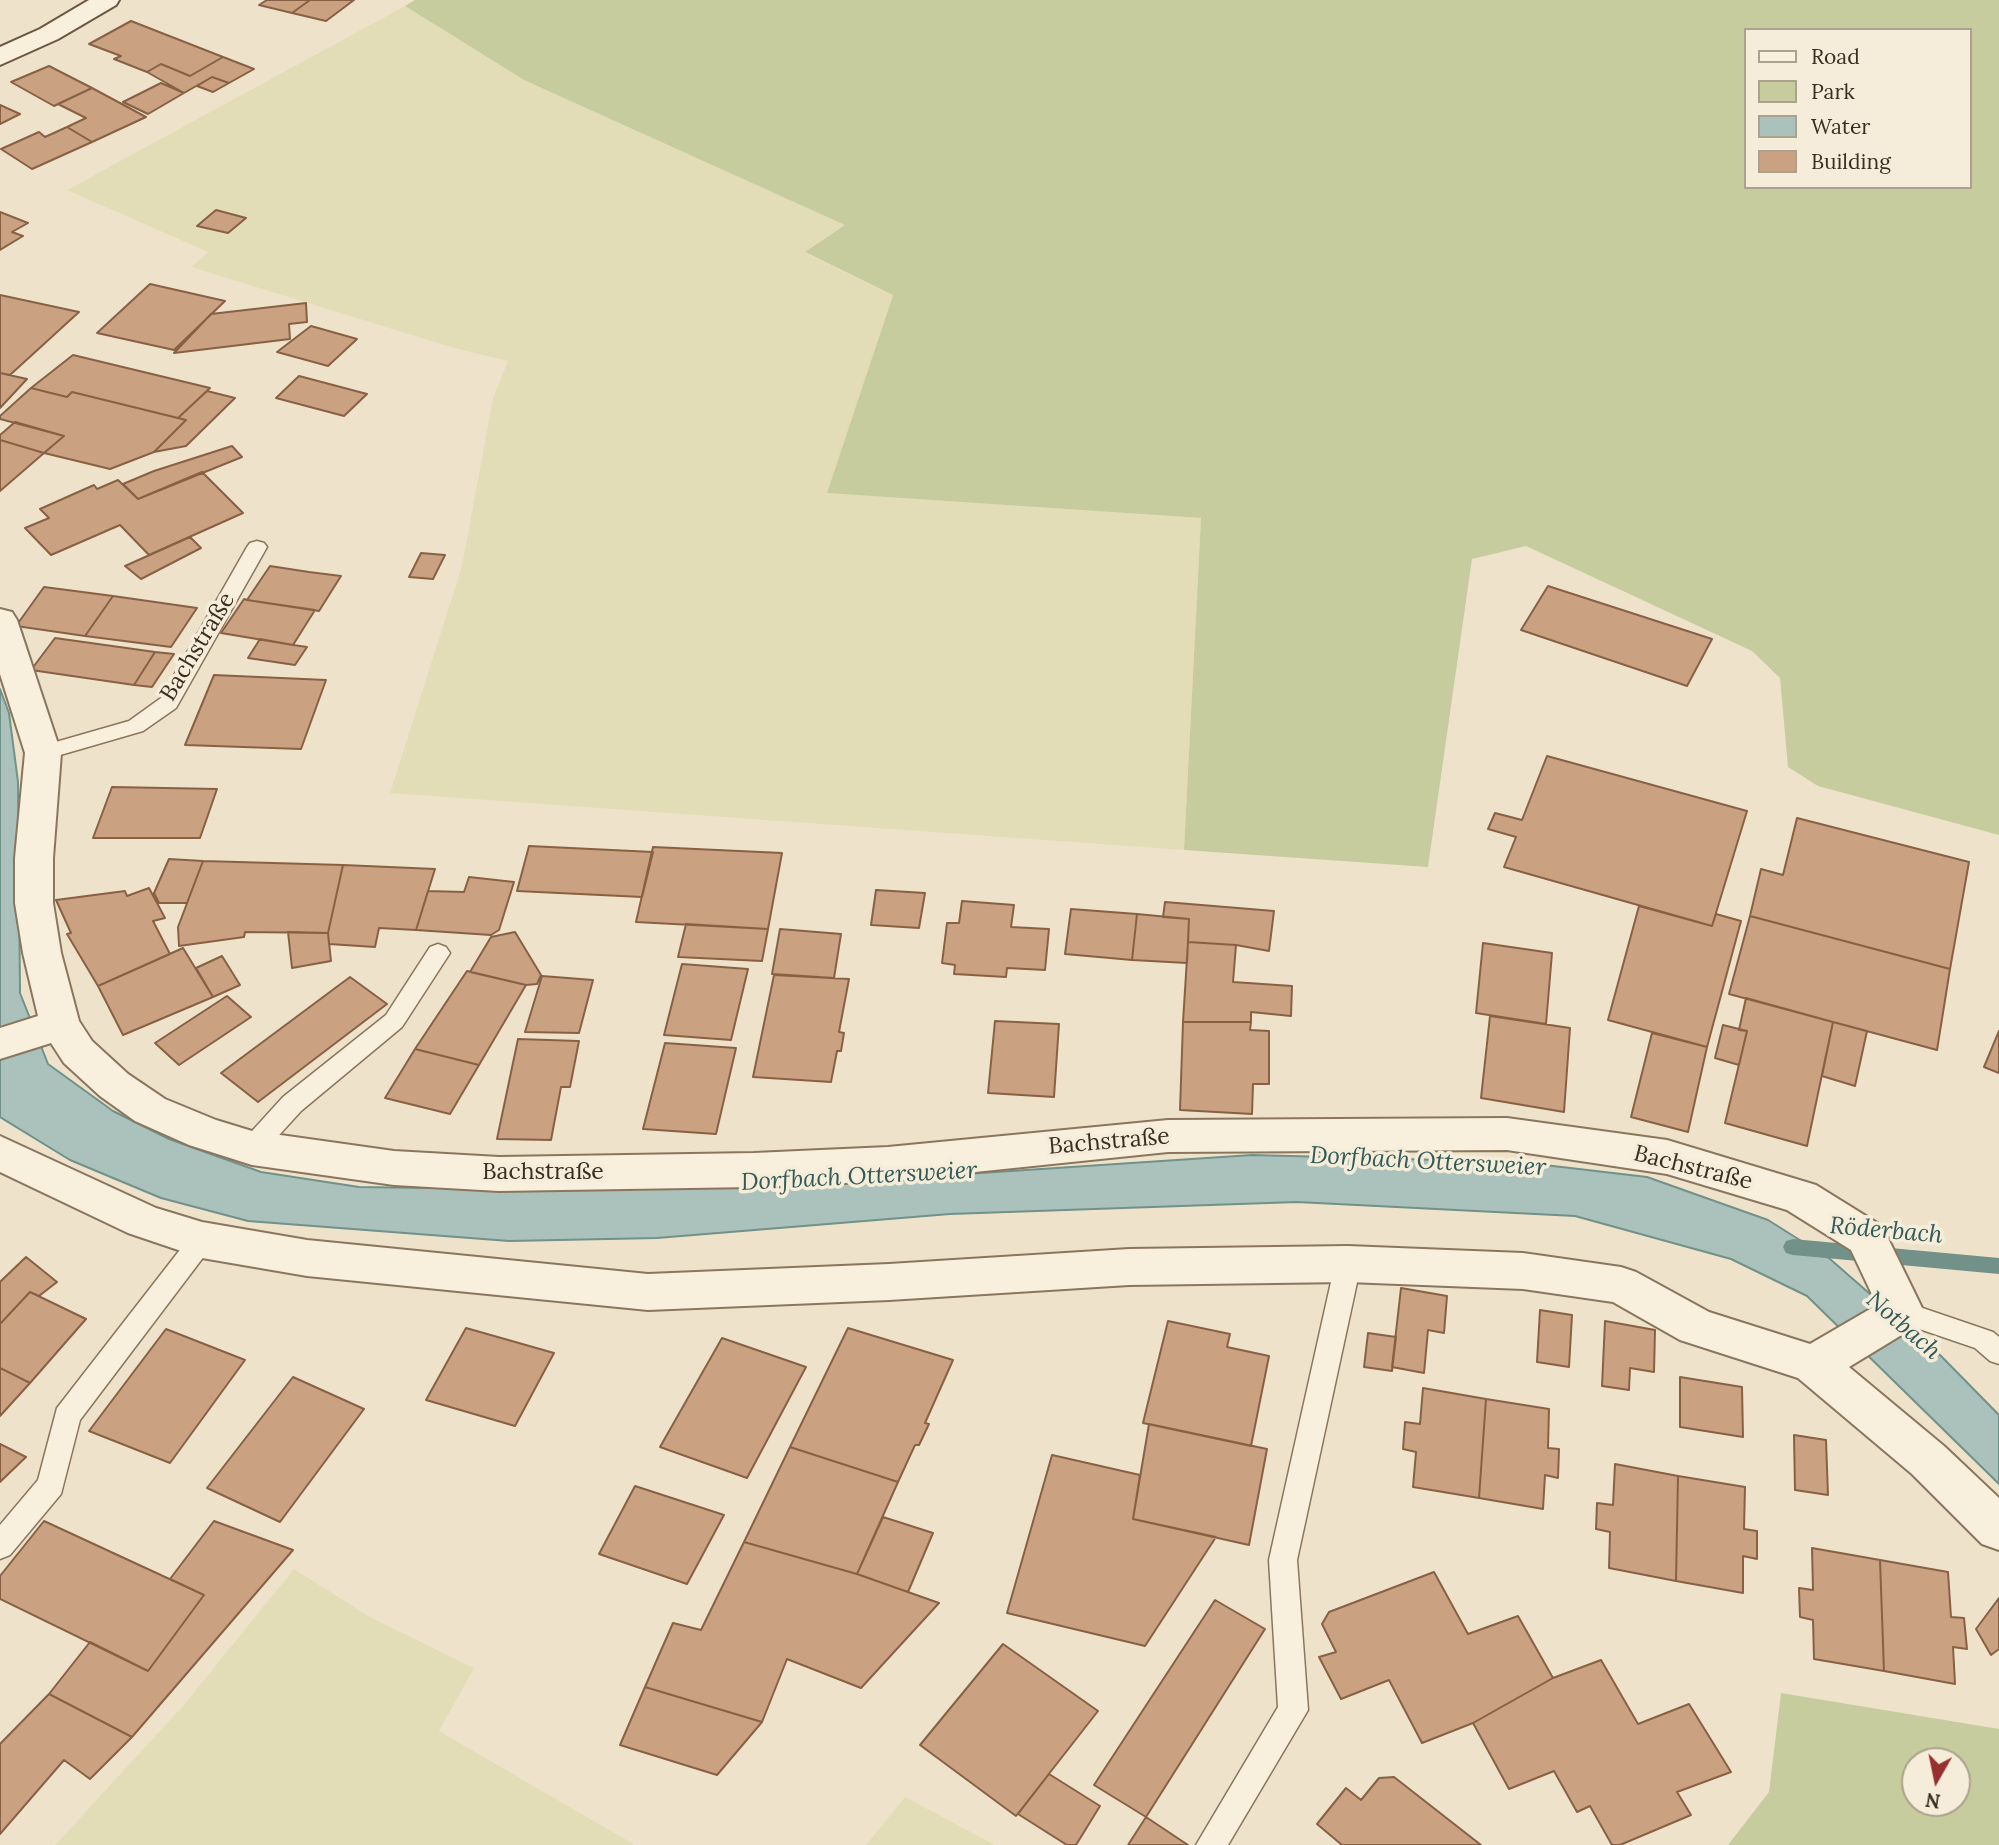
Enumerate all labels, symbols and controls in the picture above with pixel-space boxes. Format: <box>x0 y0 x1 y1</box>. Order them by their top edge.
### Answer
legend <box>1744 28 1971 189</box>
text: Road <box>1811 43 1860 70</box>
text: Park <box>1811 78 1855 105</box>
text: Water <box>1811 113 1870 140</box>
text: Building <box>1811 148 1891 175</box>
street label: Bachstraße <box>155 588 241 706</box>
street label: Bachstraße <box>1047 1123 1171 1161</box>
street label: Bachstraße <box>1631 1140 1755 1196</box>
water label: Dorfbach Ottersweier <box>1309 1141 1547 1183</box>
water label: Dorfbach Ottersweier <box>740 1156 978 1198</box>
street label: Bachstraße <box>482 1158 604 1186</box>
water label: Röderbach <box>1828 1212 1944 1250</box>
water label: Notbach <box>1860 1286 1946 1366</box>
north arrow <box>1901 1747 1971 1817</box>
text: N <box>1924 1788 1942 1814</box>

